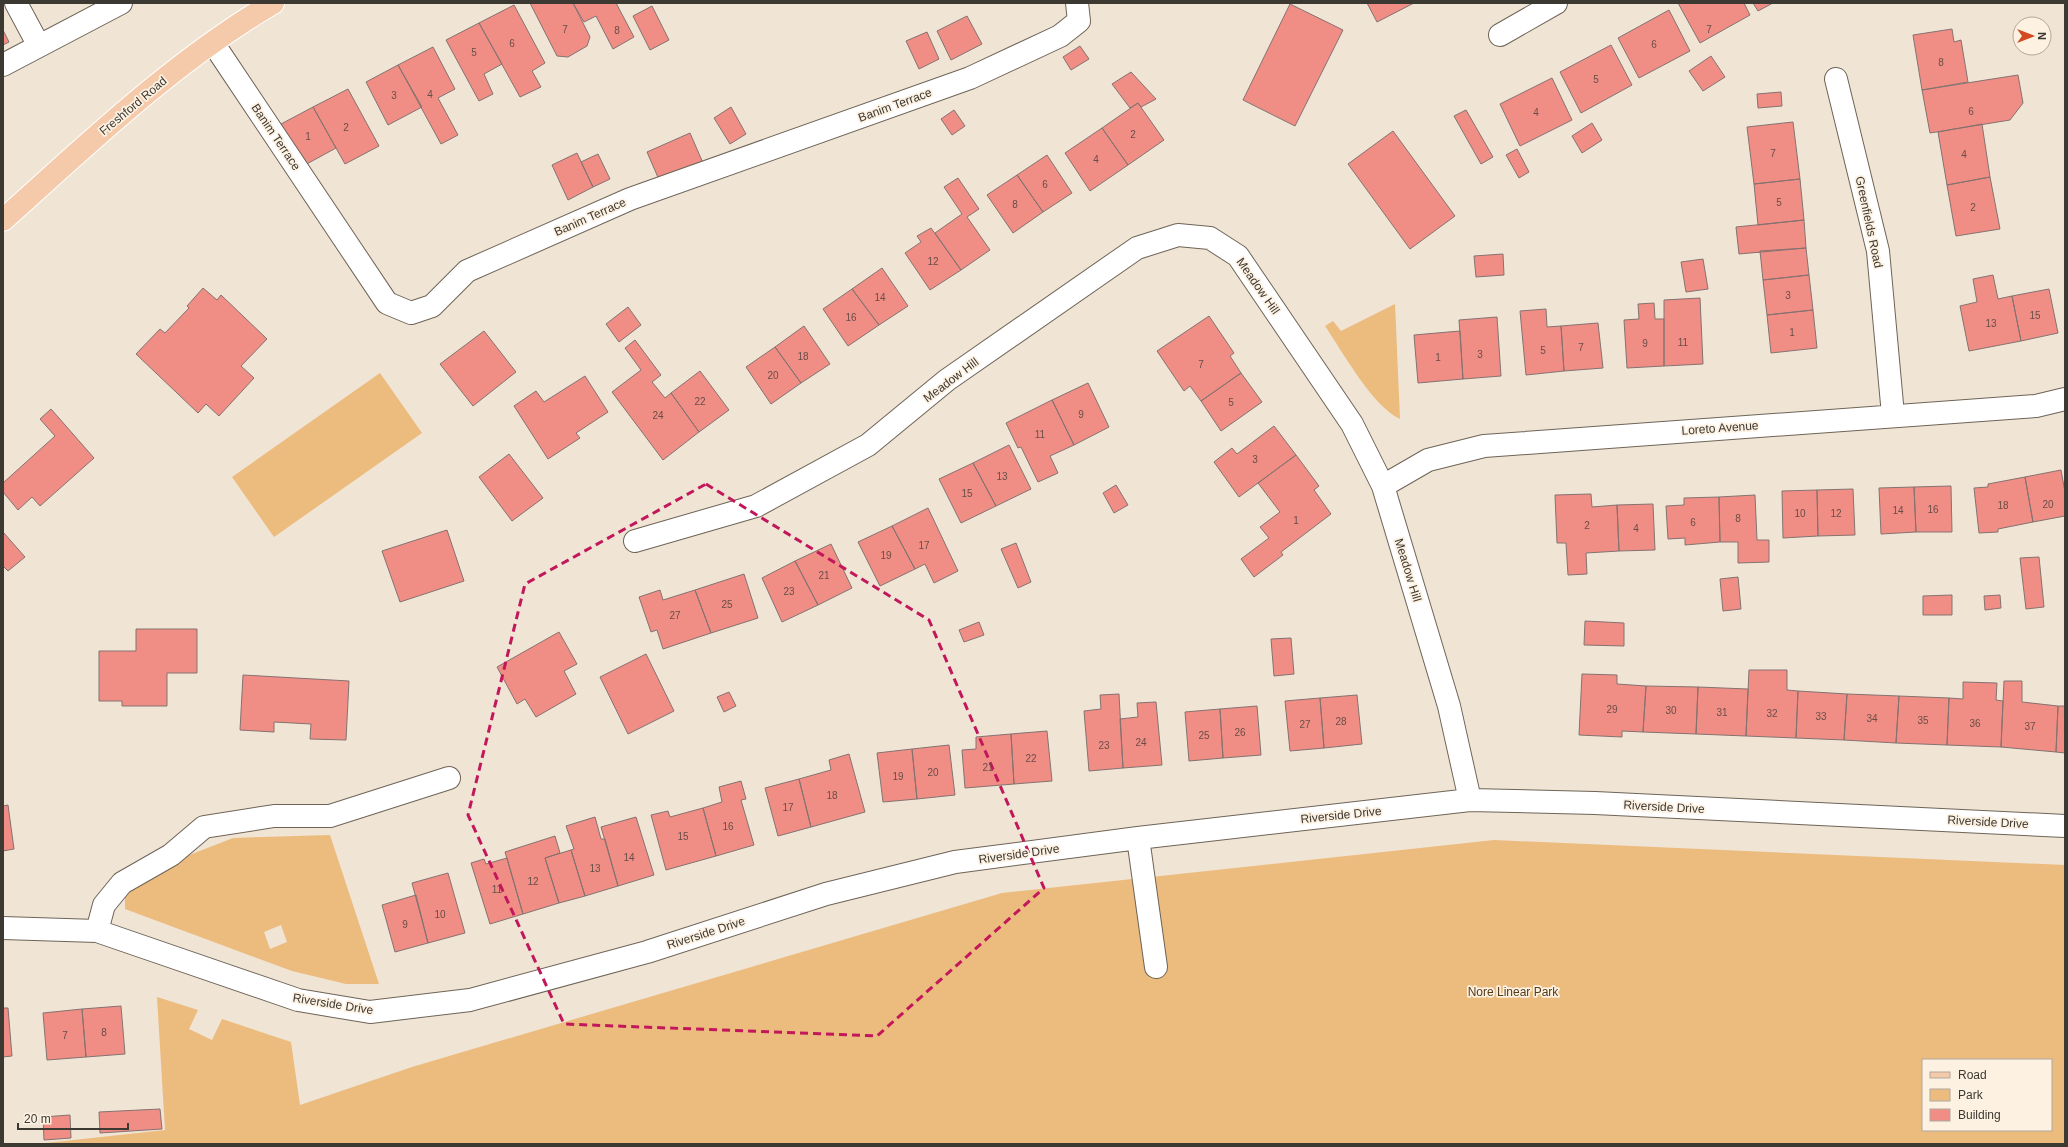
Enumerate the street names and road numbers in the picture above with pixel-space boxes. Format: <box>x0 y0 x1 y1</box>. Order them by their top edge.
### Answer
street label: Freshford Road <box>97 74 169 138</box>
street label: Banim Terrace <box>856 85 934 125</box>
street label: Banim Terrace <box>249 101 304 173</box>
street label: Greenfields Road <box>1852 175 1886 269</box>
street label: Banim Terrace <box>552 195 628 239</box>
street label: Meadow Hill <box>1234 255 1282 317</box>
street label: Meadow Hill <box>921 355 981 405</box>
street label: Loreto Avenue <box>1681 418 1759 438</box>
street label: Meadow Hill <box>1392 537 1424 603</box>
street label: Riverside Drive <box>1623 798 1705 816</box>
street label: Riverside Drive <box>1300 804 1383 826</box>
street label: Riverside Drive <box>1947 813 2029 831</box>
street label: Riverside Drive <box>978 841 1061 867</box>
street label: Riverside Drive <box>665 914 747 952</box>
street label: Riverside Drive <box>292 991 375 1017</box>

